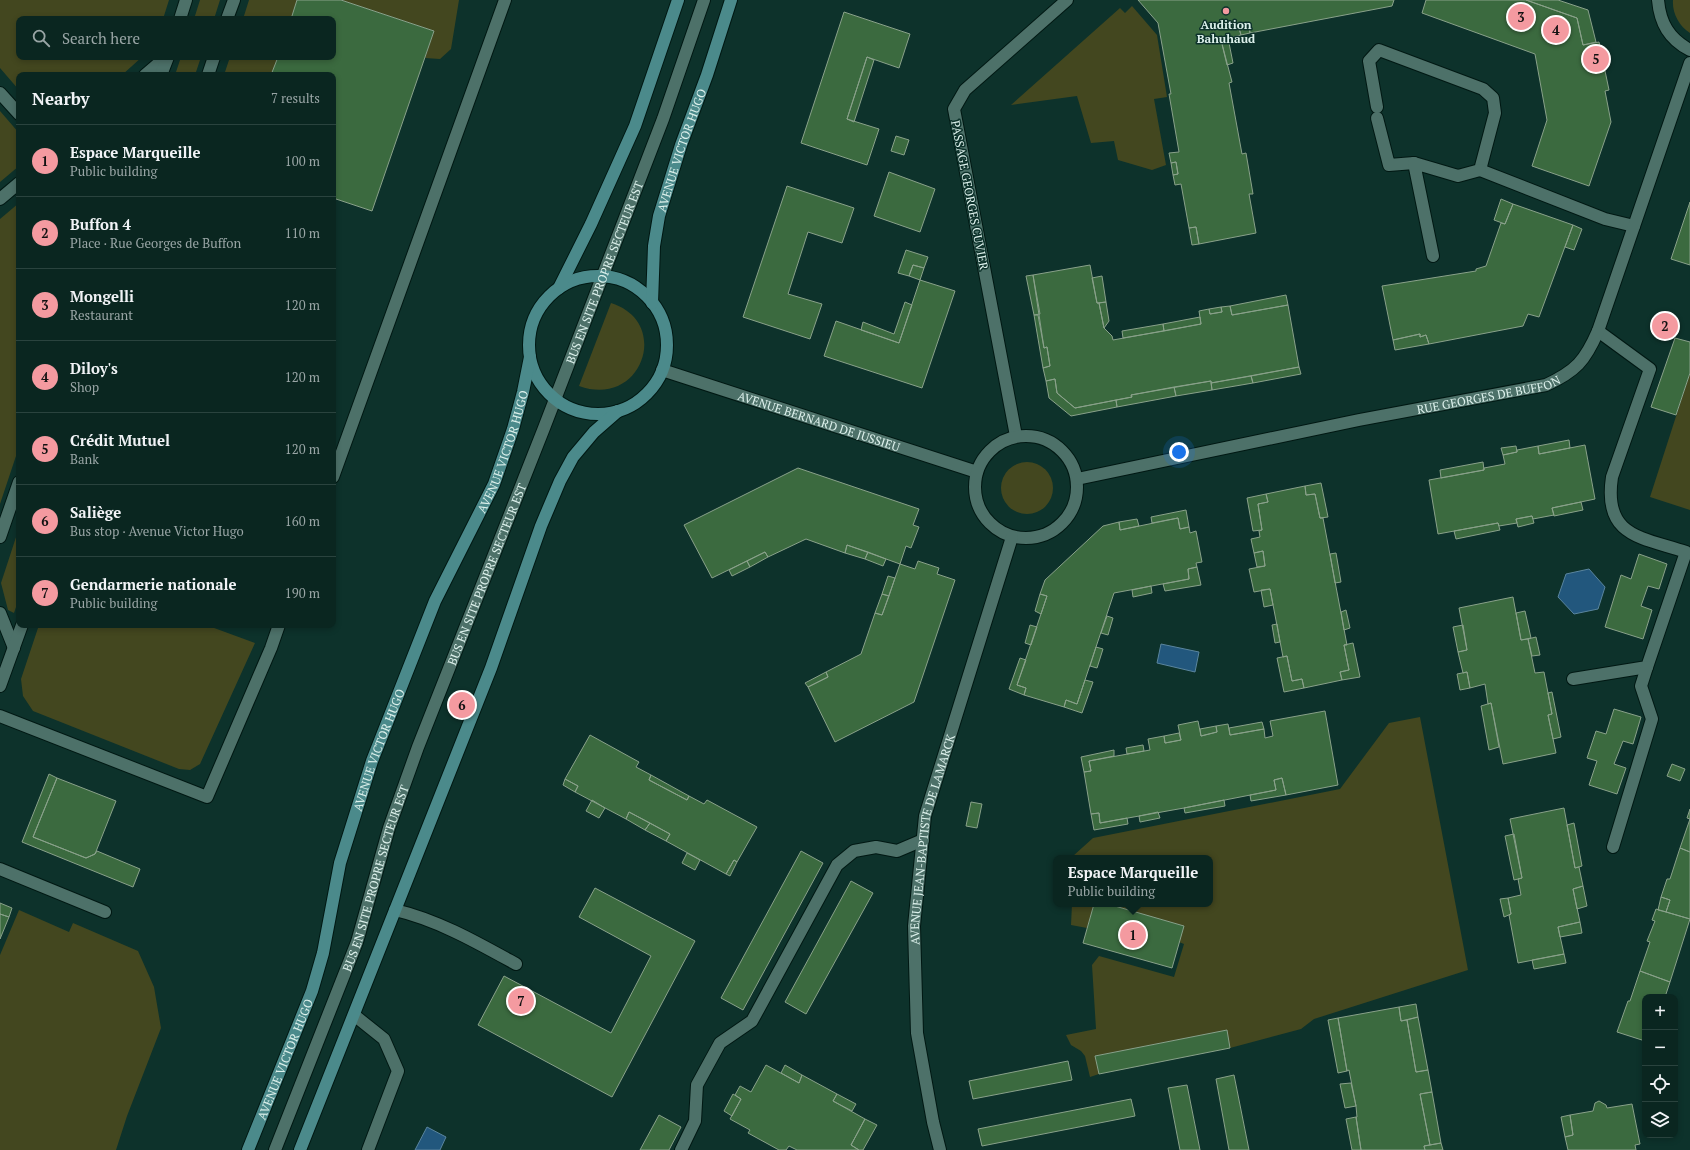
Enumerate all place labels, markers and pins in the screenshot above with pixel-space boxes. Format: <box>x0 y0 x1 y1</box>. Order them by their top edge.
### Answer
pin: 3 <box>1508 2 1534 32</box>
marker: Audition Bahuhaud <box>1221 6 1231 16</box>
pin: 4 <box>1543 15 1569 45</box>
place label: Audition Bahuhaud <box>1197 17 1256 46</box>
pin: 5 <box>1583 44 1609 74</box>
pin: 2 <box>1652 311 1678 341</box>
pin: 6 <box>449 690 475 720</box>
pin: 1 <box>1120 920 1146 950</box>
pin: 7 <box>508 986 534 1016</box>

